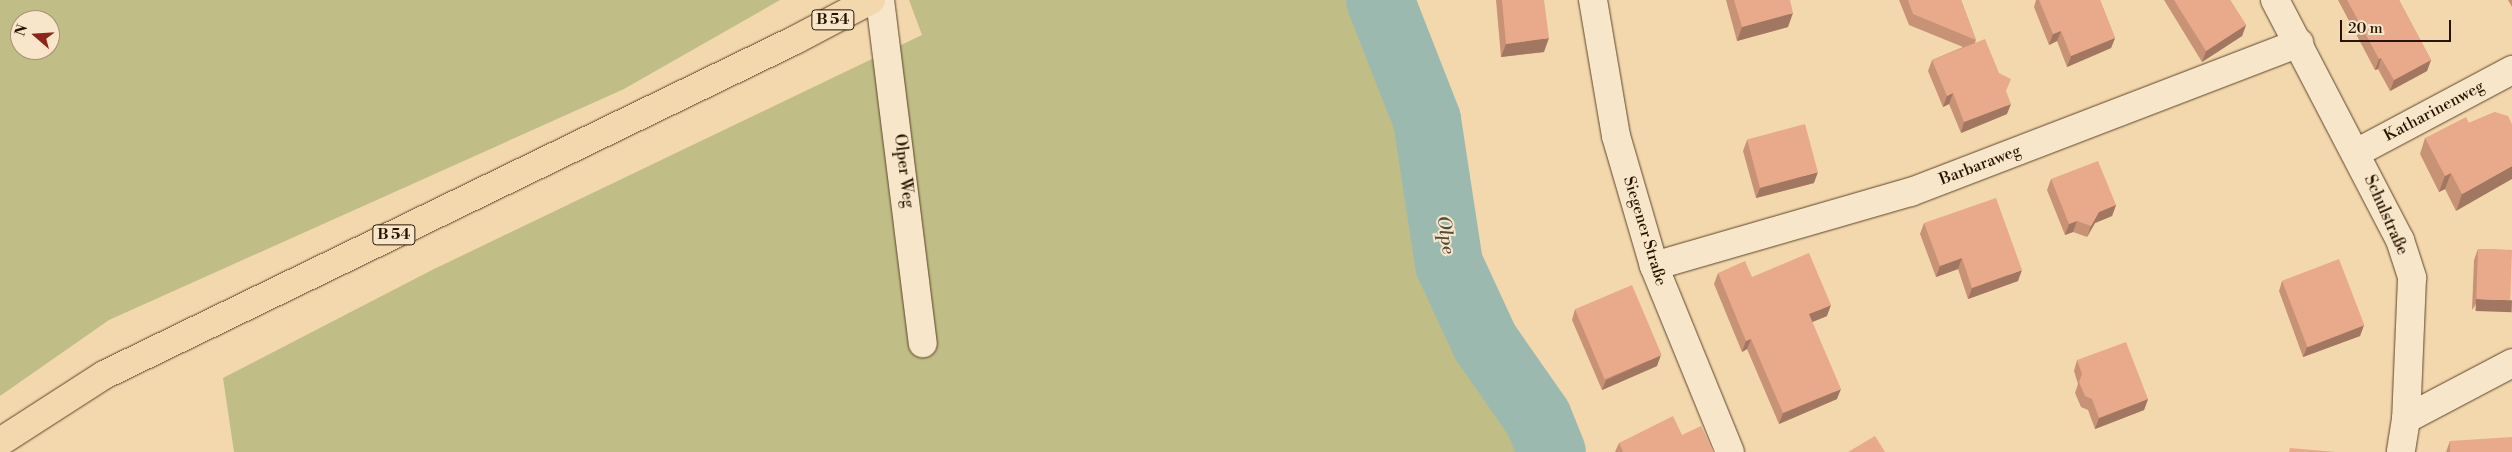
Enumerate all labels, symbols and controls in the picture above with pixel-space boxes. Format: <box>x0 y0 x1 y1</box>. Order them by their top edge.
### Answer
road number: B 54 <box>810 8 856 32</box>
north arrow <box>10 10 60 60</box>
scale bar <box>2342 10 2453 42</box>
text: 20 m <box>2348 19 2383 38</box>
text: N <box>11 22 32 39</box>
street label: Katharinenweg <box>2381 77 2487 145</box>
street label: Olper Weg <box>890 133 918 209</box>
street label: Barbaraweg <box>1937 141 2023 189</box>
street label: Schulstraße <box>2360 172 2412 258</box>
street label: Siegener Straße <box>1619 174 1671 288</box>
water label: Olpe <box>1431 214 1459 256</box>
road number: B 54 <box>372 222 416 248</box>

